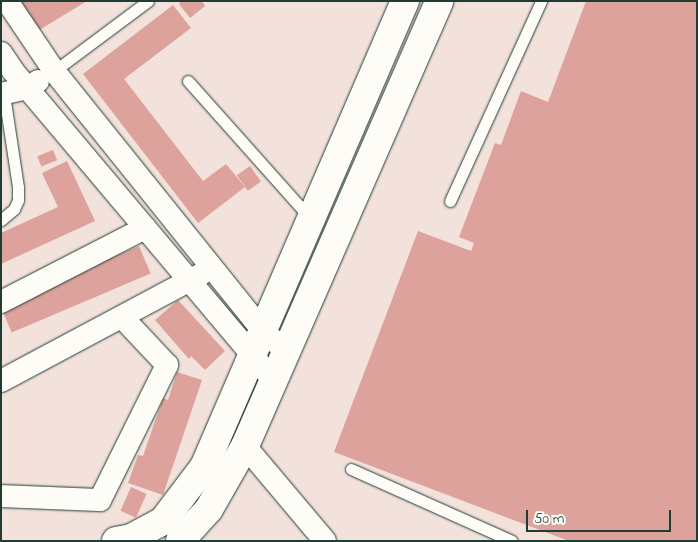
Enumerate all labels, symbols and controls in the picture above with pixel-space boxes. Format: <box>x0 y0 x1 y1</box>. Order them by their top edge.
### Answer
scale bar <box>528 500 673 532</box>
text: 50 m <box>534 508 564 530</box>

